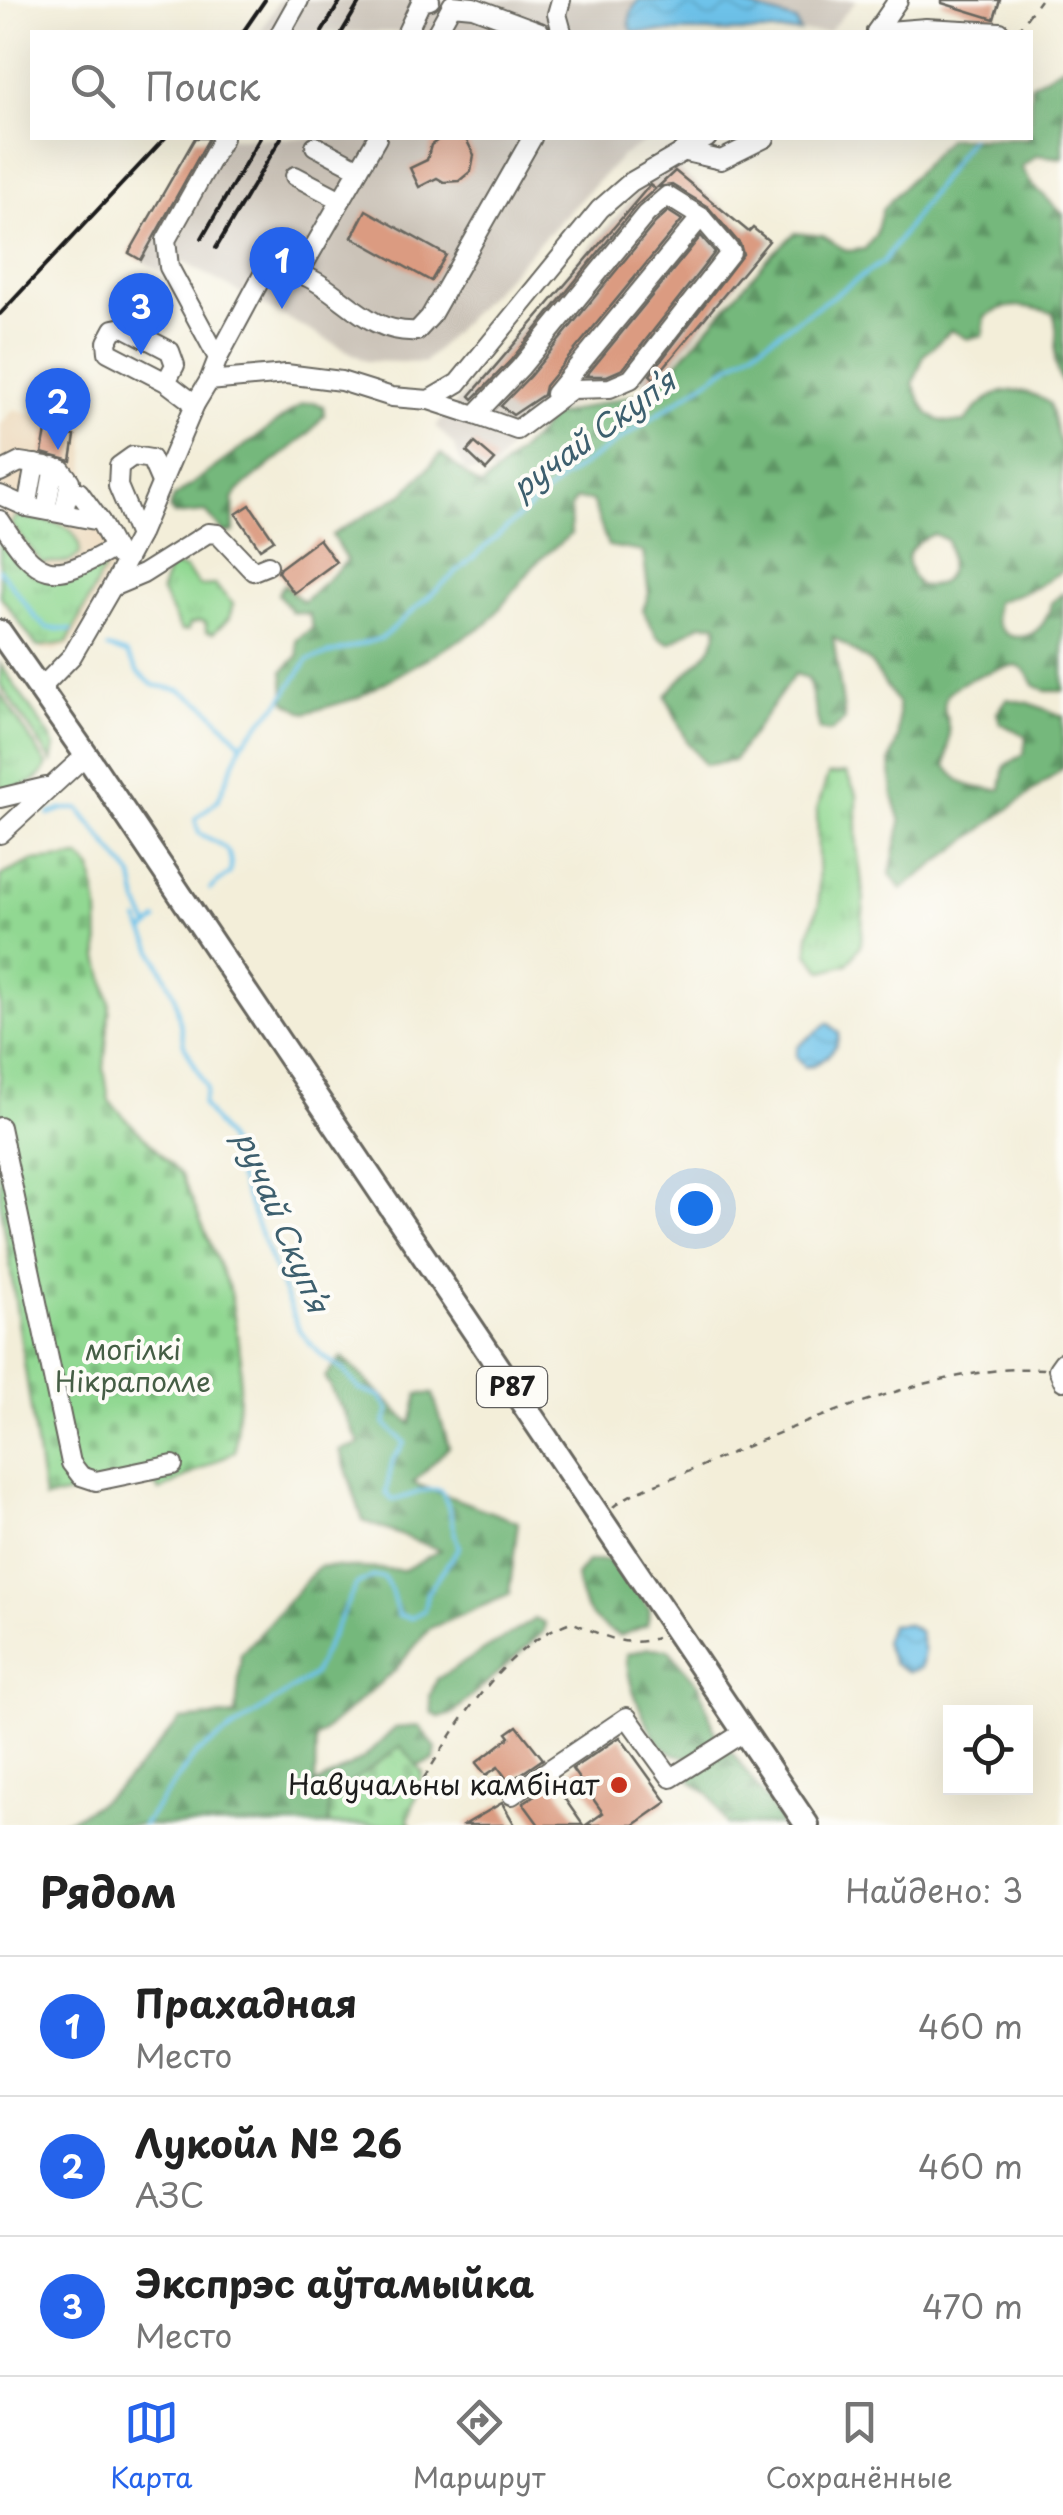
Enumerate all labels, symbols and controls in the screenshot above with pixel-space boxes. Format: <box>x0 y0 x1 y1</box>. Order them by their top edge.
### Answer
search box <box>30 30 1033 140</box>
text: Поиск <box>145 57 260 114</box>
icon: search <box>65 58 120 113</box>
pin: 1 <box>250 226 314 309</box>
pin: 3 <box>108 272 174 355</box>
water label: ручай Скупʼя <box>501 357 685 508</box>
pin: 2 <box>26 368 90 450</box>
water label: ручай Скупʼя <box>225 1123 343 1321</box>
your location <box>670 1183 721 1234</box>
park label: могілкі Нікраполле <box>55 1327 211 1402</box>
road number: Р87 <box>477 1367 547 1407</box>
map controls <box>943 1705 1033 1795</box>
button: locate <box>943 1705 1033 1795</box>
place label: Навучальны камбінат <box>288 1762 600 1805</box>
marker: Навучальны камбінат <box>608 1774 630 1796</box>
text: Рядом <box>40 1859 177 1922</box>
text: Найдено: 3 <box>845 1866 1023 1914</box>
text: Прахадная <box>135 1974 357 2031</box>
text: 1 <box>65 2002 80 2050</box>
text: 460 m <box>918 2002 1023 2050</box>
text: Место <box>135 2031 232 2079</box>
text: Лукойл № 26 <box>135 2114 402 2171</box>
text: 2 <box>61 2142 84 2190</box>
text: 460 m <box>918 2142 1023 2190</box>
text: АЗС <box>135 2171 204 2219</box>
text: Экспрэс аўтамыйка <box>135 2254 534 2311</box>
text: 3 <box>62 2282 83 2330</box>
text: 470 m <box>922 2282 1023 2330</box>
text: Место <box>135 2311 232 2359</box>
tab: Карта <box>110 2395 192 2498</box>
tab: Маршрут <box>413 2395 545 2498</box>
tab: Сохранённые <box>766 2395 953 2498</box>

